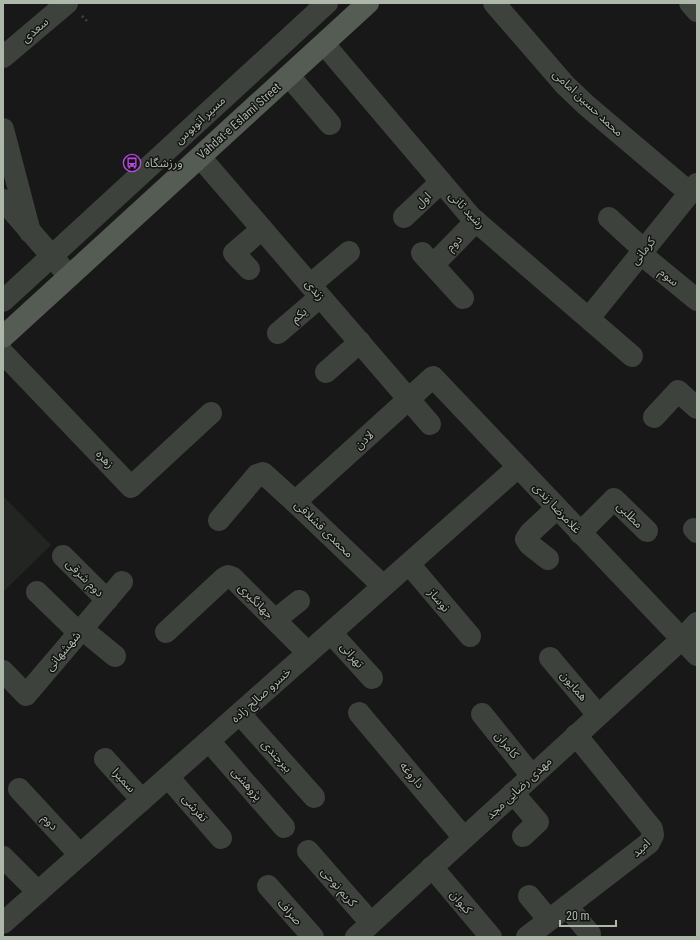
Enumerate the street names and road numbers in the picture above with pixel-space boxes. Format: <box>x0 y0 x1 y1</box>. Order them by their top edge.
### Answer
street label: سعدی <box>19 14 51 46</box>
street label: محمد حسین امامی <box>550 67 626 139</box>
street label: Vahdat-e Eslami Street <box>194 80 284 162</box>
street label: مسیر اتوبوس <box>172 93 228 147</box>
street label: اول <box>412 189 434 211</box>
street label: رشید ثانی <box>446 189 488 232</box>
street label: دوم <box>443 232 467 255</box>
street label: کرمانی <box>628 234 659 267</box>
street label: سوم <box>655 265 682 291</box>
street label: زندی <box>302 277 328 303</box>
street label: یکم <box>288 304 311 327</box>
street label: لادن <box>352 428 376 452</box>
street label: زهره <box>93 447 117 471</box>
street label: غلامرضا زندی <box>530 480 584 536</box>
street label: محمدی قشلاقی <box>292 498 356 560</box>
street label: مطلبی <box>614 499 646 531</box>
street label: دوم شرقی <box>62 556 107 601</box>
street label: جهانگیری <box>235 580 277 622</box>
street label: نوساز <box>425 585 453 615</box>
street label: شهشهانی <box>42 628 84 674</box>
street label: تهرانی <box>337 639 367 671</box>
street label: خسرو صالح زاده <box>228 664 295 727</box>
street label: همایون <box>557 668 591 704</box>
street label: کامران <box>492 729 523 762</box>
street label: بیرجندی <box>259 737 295 775</box>
street label: مهدی رضایی مجد <box>483 754 555 822</box>
street label: داروغه <box>397 759 427 791</box>
street label: پژوهشی <box>228 764 265 804</box>
street label: سمیرا <box>109 765 139 795</box>
street label: تفرشی <box>179 791 211 825</box>
street label: دوم <box>38 811 61 835</box>
street label: امید <box>629 836 653 860</box>
street label: کریم نوحی <box>317 865 360 912</box>
street label: کیوان <box>447 887 475 917</box>
street label: صراف <box>275 896 305 928</box>

